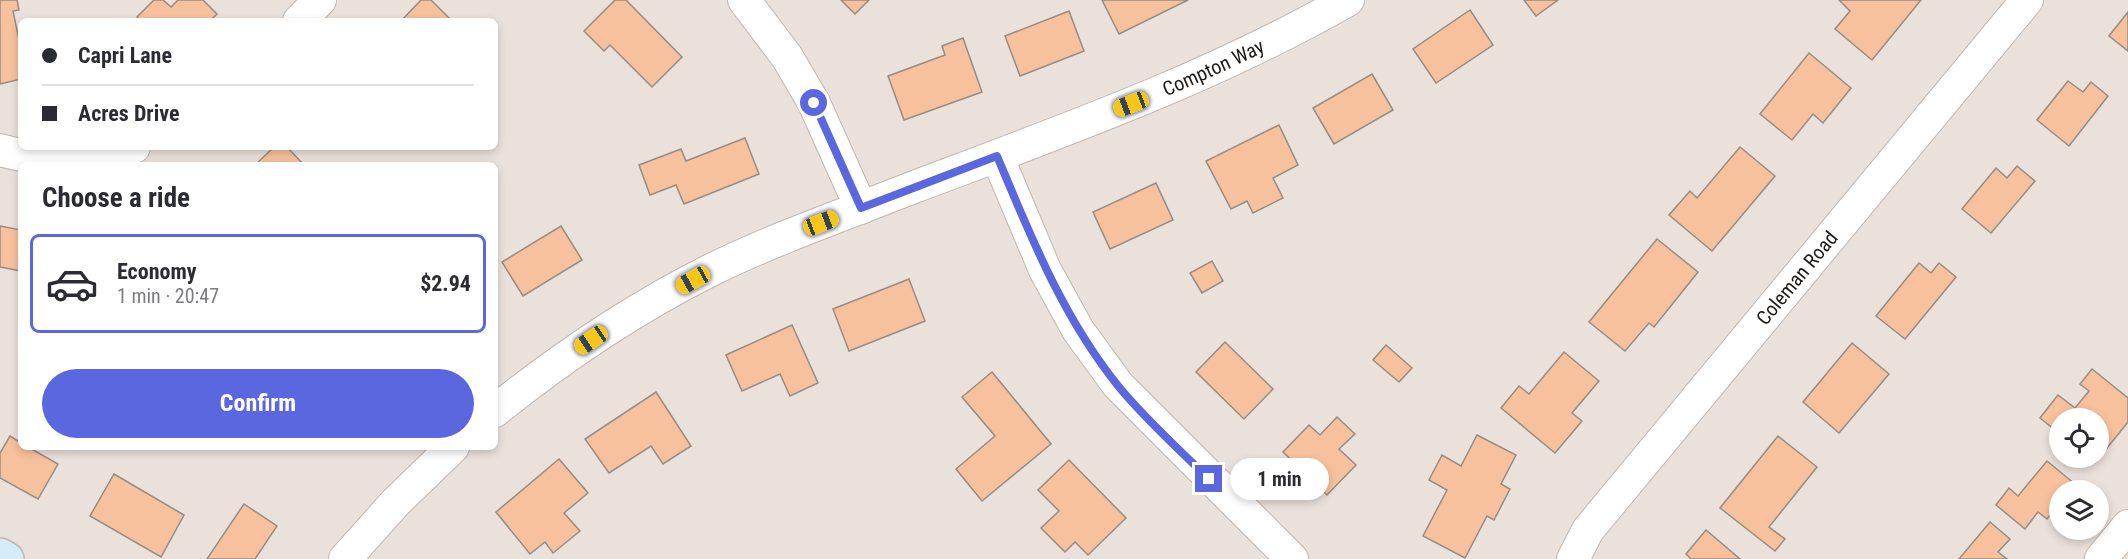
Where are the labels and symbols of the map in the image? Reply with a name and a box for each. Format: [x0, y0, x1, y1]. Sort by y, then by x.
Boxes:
street label: Compton Way [1159, 34, 1268, 101]
route start [800, 89, 827, 116]
car [1111, 89, 1151, 119]
car [801, 208, 841, 238]
street label: Coleman Road [1751, 226, 1843, 330]
car [673, 263, 713, 297]
car [571, 322, 611, 358]
callout: 1 min [1230, 458, 1329, 500]
route end [1195, 465, 1222, 492]

